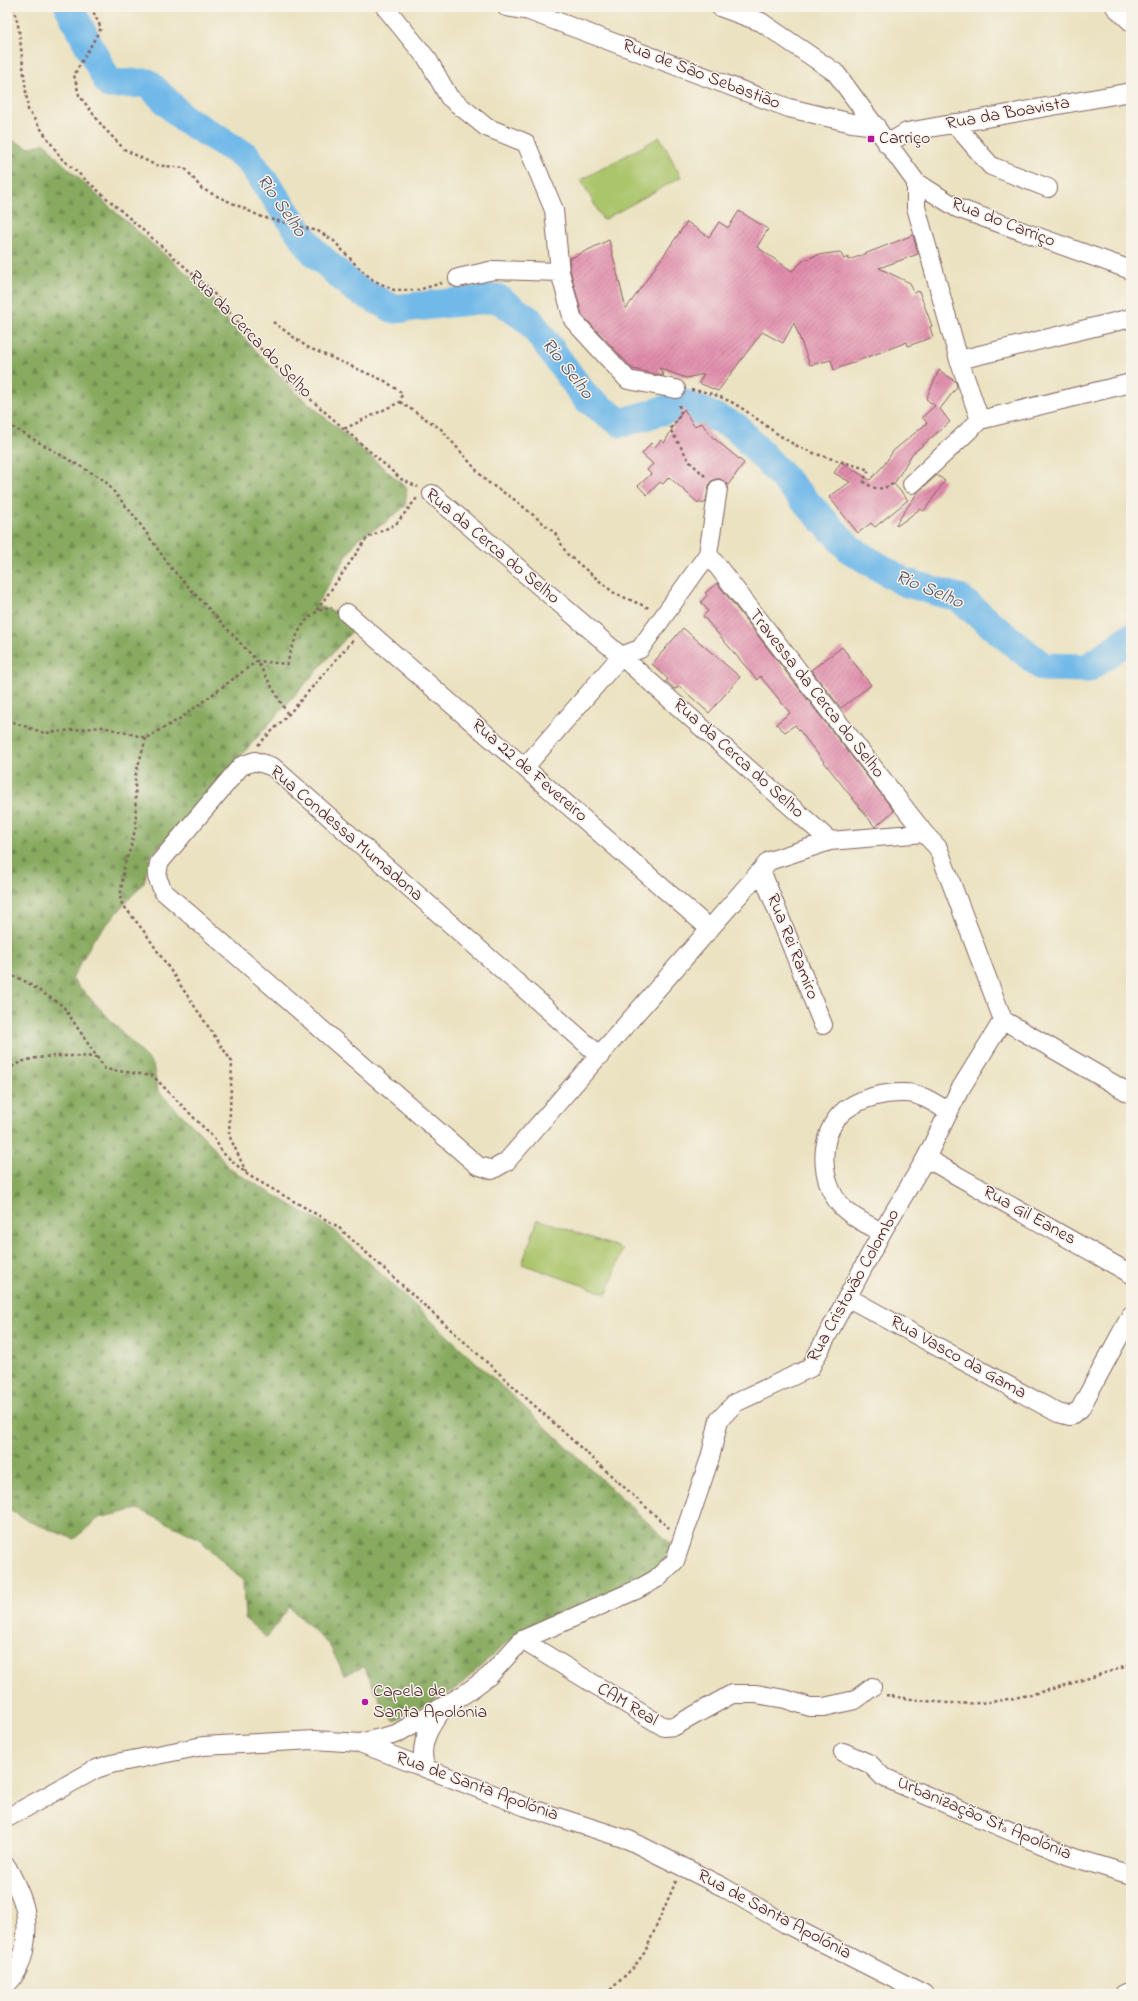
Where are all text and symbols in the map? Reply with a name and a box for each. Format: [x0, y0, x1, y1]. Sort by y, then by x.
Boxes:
street label: Rua de São Sebastião [618, 33, 784, 117]
street label: Rua da Boavista [944, 90, 1072, 138]
place label: Carriço [879, 126, 930, 152]
marker: Carriço [866, 134, 876, 144]
water label: Rio Selho [249, 169, 313, 244]
street label: Rua do Carriço [947, 191, 1059, 255]
street label: Rua da Cerca do Selho [182, 265, 318, 405]
water label: Rio Selho [534, 333, 600, 406]
street label: Rua da Cerca do Selho [419, 483, 565, 611]
water label: Rio Selho [891, 564, 968, 617]
street label: Travessa da Cerca do Selho [742, 604, 890, 784]
street label: Rua da Cerca do Selho [666, 693, 810, 825]
street label: Rua 22 de Fevereiro [465, 713, 593, 829]
street label: Rua Condessa Mumadona [263, 760, 429, 908]
street label: Rua Rei Ramiro [759, 890, 825, 1004]
street label: Rua Gil Eanes [978, 1180, 1080, 1252]
street label: Rua Cristovão Colombo [801, 1205, 907, 1367]
street label: Rua Vasco da Gama [885, 1310, 1031, 1406]
street label: CAM Real [592, 1677, 662, 1733]
place label: Capela de Santa Apolónia [373, 1679, 487, 1726]
marker: Capela de Santa Apolónia [360, 1697, 370, 1707]
street label: Rua de Santa Apolónia [392, 1745, 562, 1829]
street label: Urbanização Stª Apolónia [893, 1770, 1075, 1868]
street label: Rua de Santa Apolónia [692, 1863, 856, 1967]

